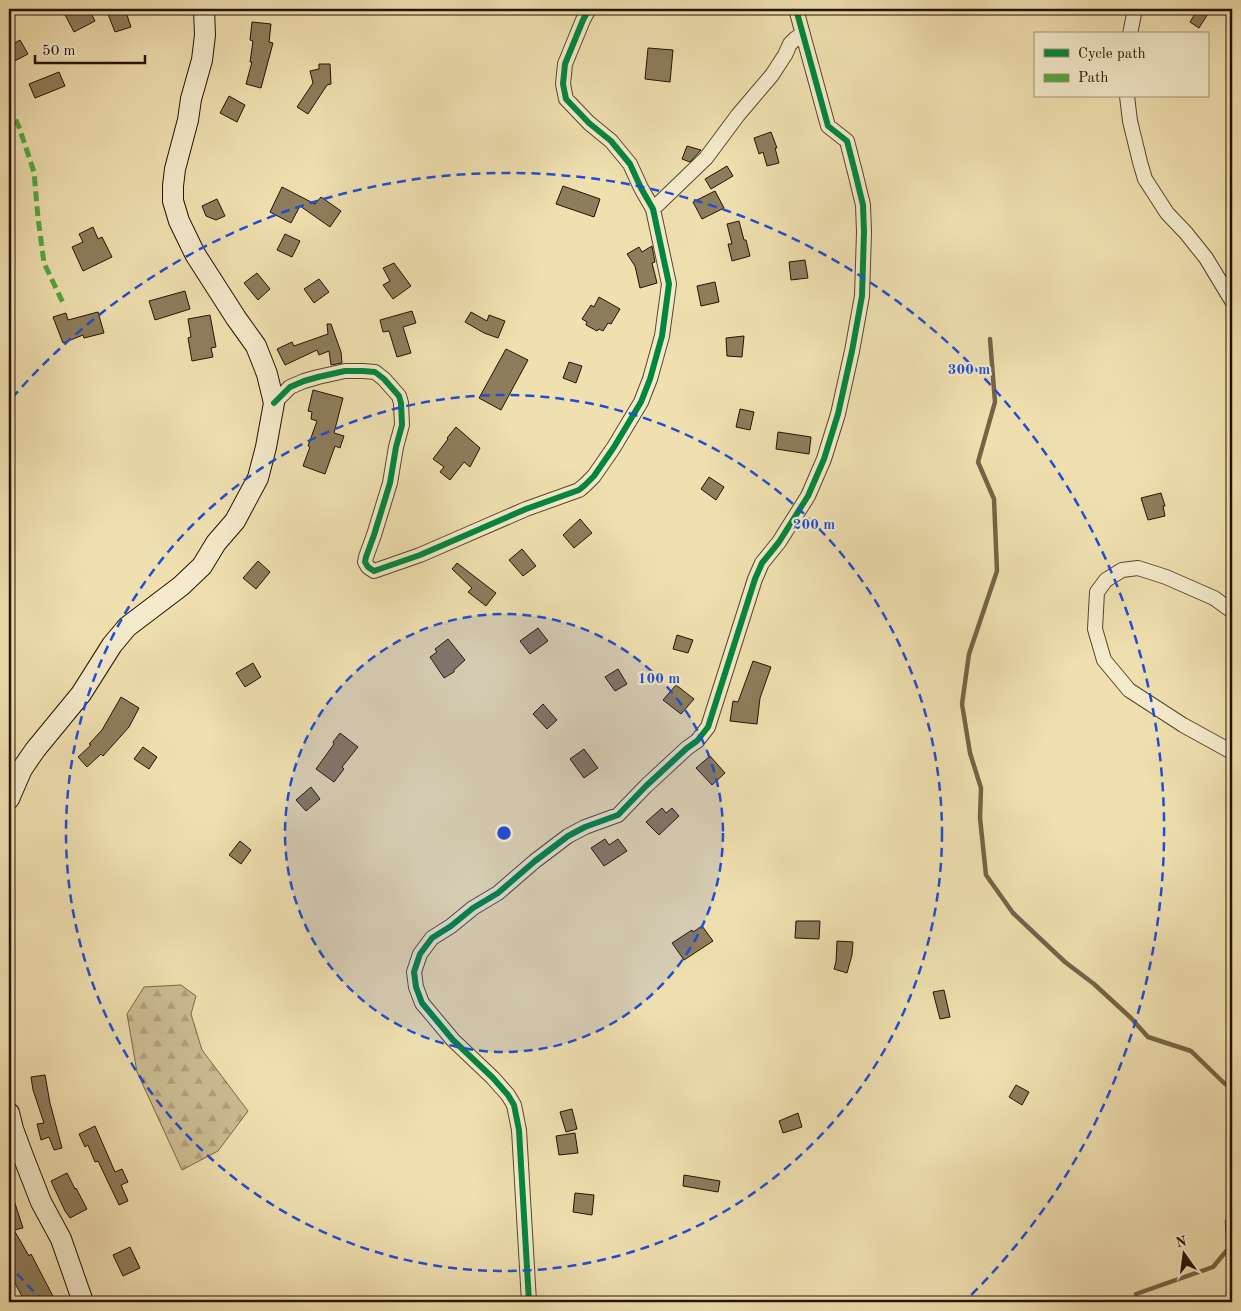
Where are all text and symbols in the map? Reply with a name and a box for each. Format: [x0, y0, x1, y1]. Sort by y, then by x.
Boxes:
scale bar [35, 32, 145, 64]
legend [1034, 32, 1208, 98]
text: 50 m [42, 44, 76, 59]
text: Cycle path [1078, 47, 1146, 62]
text: Path [1078, 71, 1108, 86]
text: 300 m [948, 363, 990, 378]
text: 200 m [793, 518, 835, 533]
text: 100 m [638, 672, 680, 687]
centre of rings [495, 824, 513, 842]
north arrow [1158, 1228, 1208, 1278]
text: N [1174, 1234, 1188, 1250]

